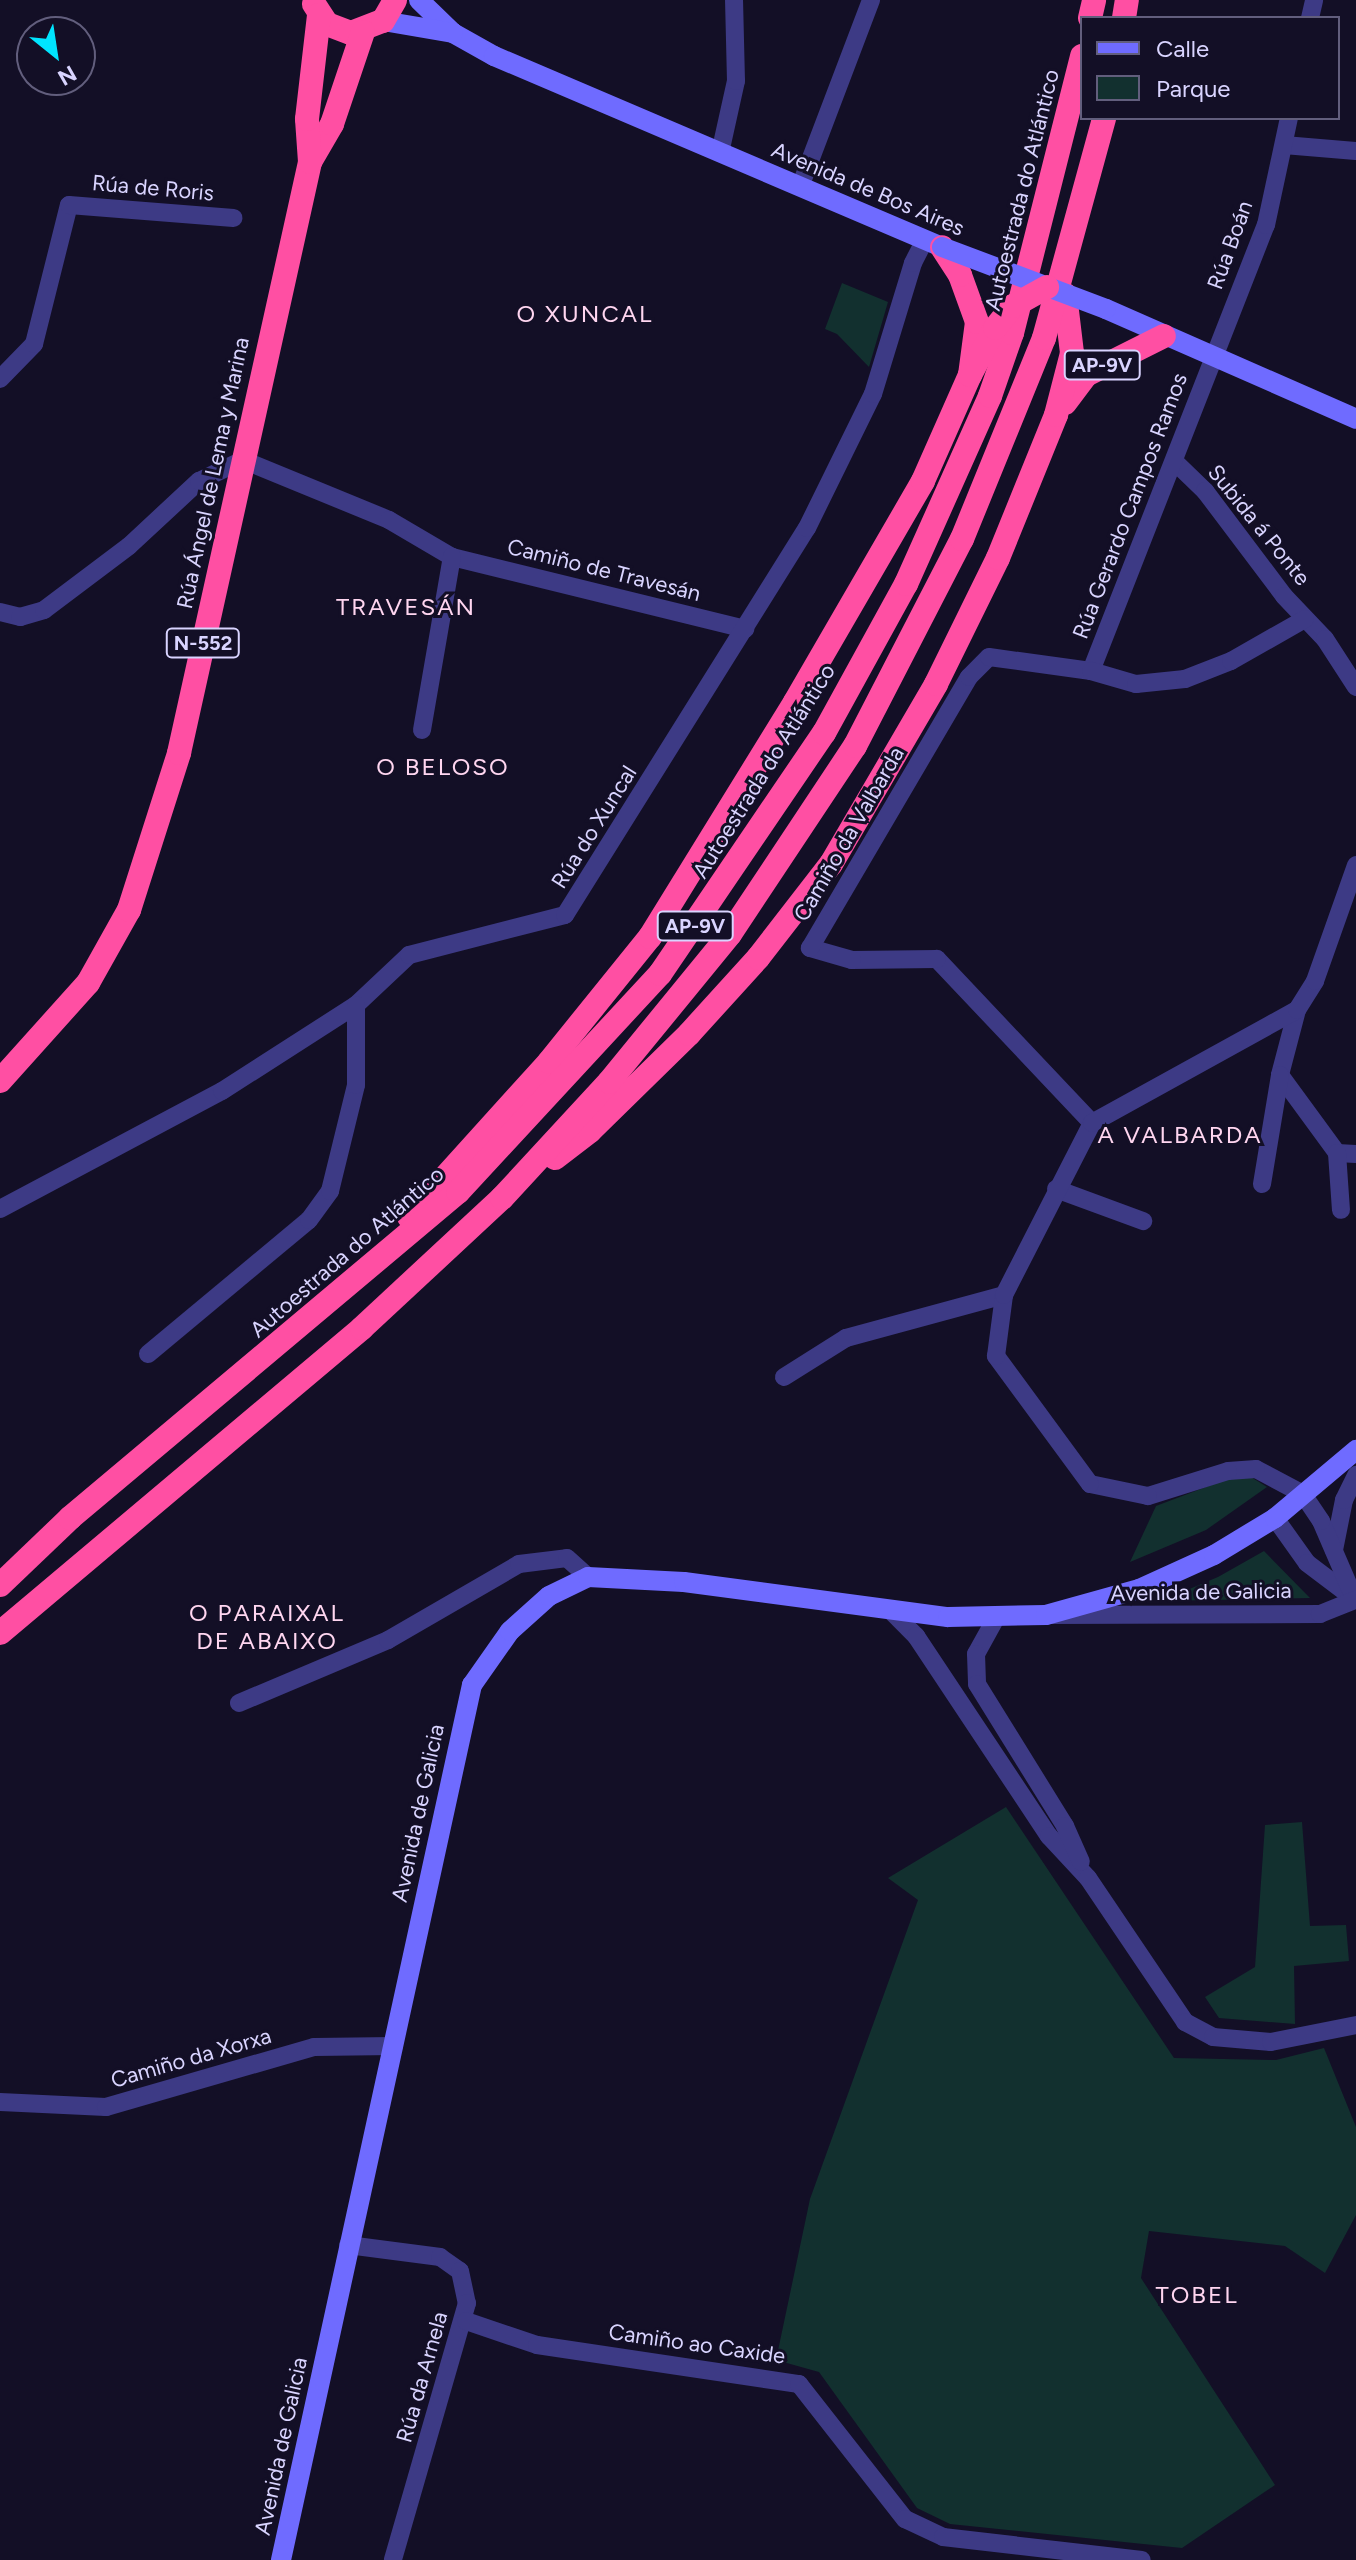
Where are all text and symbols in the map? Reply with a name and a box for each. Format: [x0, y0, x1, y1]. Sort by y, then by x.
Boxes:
north arrow [16, 16, 96, 96]
legend [1080, 16, 1340, 120]
text: Calle [1156, 34, 1209, 63]
text: N [53, 60, 81, 91]
street label: Autoestrada do Atlántico [979, 67, 1065, 313]
text: Parque [1156, 74, 1230, 103]
street label: Avenida de Bos Aires [768, 136, 968, 242]
street label: Rúa de Roris [91, 170, 215, 206]
street label: Rúa Boán [1202, 197, 1258, 293]
district label: O XUNCAL [517, 300, 653, 328]
street label: Rúa Ángel de Lema y Marina [171, 335, 255, 611]
road number: AP-9V [1062, 349, 1142, 381]
street label: Rúa Gerardo Campos Ramos [1067, 369, 1193, 643]
street label: Subida á Ponte [1202, 459, 1316, 591]
street label: Camiño de Travesán [505, 533, 703, 607]
district label: TRAVESÁN [336, 593, 476, 621]
road number: N-552 [165, 627, 241, 659]
street label: Autoestrada do Atlántico [687, 659, 841, 883]
street label: Camiño da Valbarda [788, 742, 910, 926]
district label: O BELOSO [376, 753, 510, 781]
street label: Rúa do Xuncal [546, 761, 642, 893]
road number: AP-9V [655, 910, 735, 942]
district label: A VALBARDA [1097, 1121, 1263, 1149]
street label: Autoestrada do Atlántico [245, 1161, 449, 1343]
street label: Avenida de Galicia [1110, 1577, 1292, 1607]
district label: O PARAIXAL DE ABAIXO [189, 1599, 345, 1655]
street label: Avenida de Galicia [386, 1722, 450, 1904]
street label: Camiño da Xorxa [108, 2022, 274, 2094]
district label: TOBEL [1155, 2281, 1239, 2309]
street label: Rúa da Arnela [391, 2309, 453, 2445]
street label: Camiño ao Caxide [607, 2319, 787, 2369]
street label: Avenida de Galicia [249, 2355, 313, 2537]

